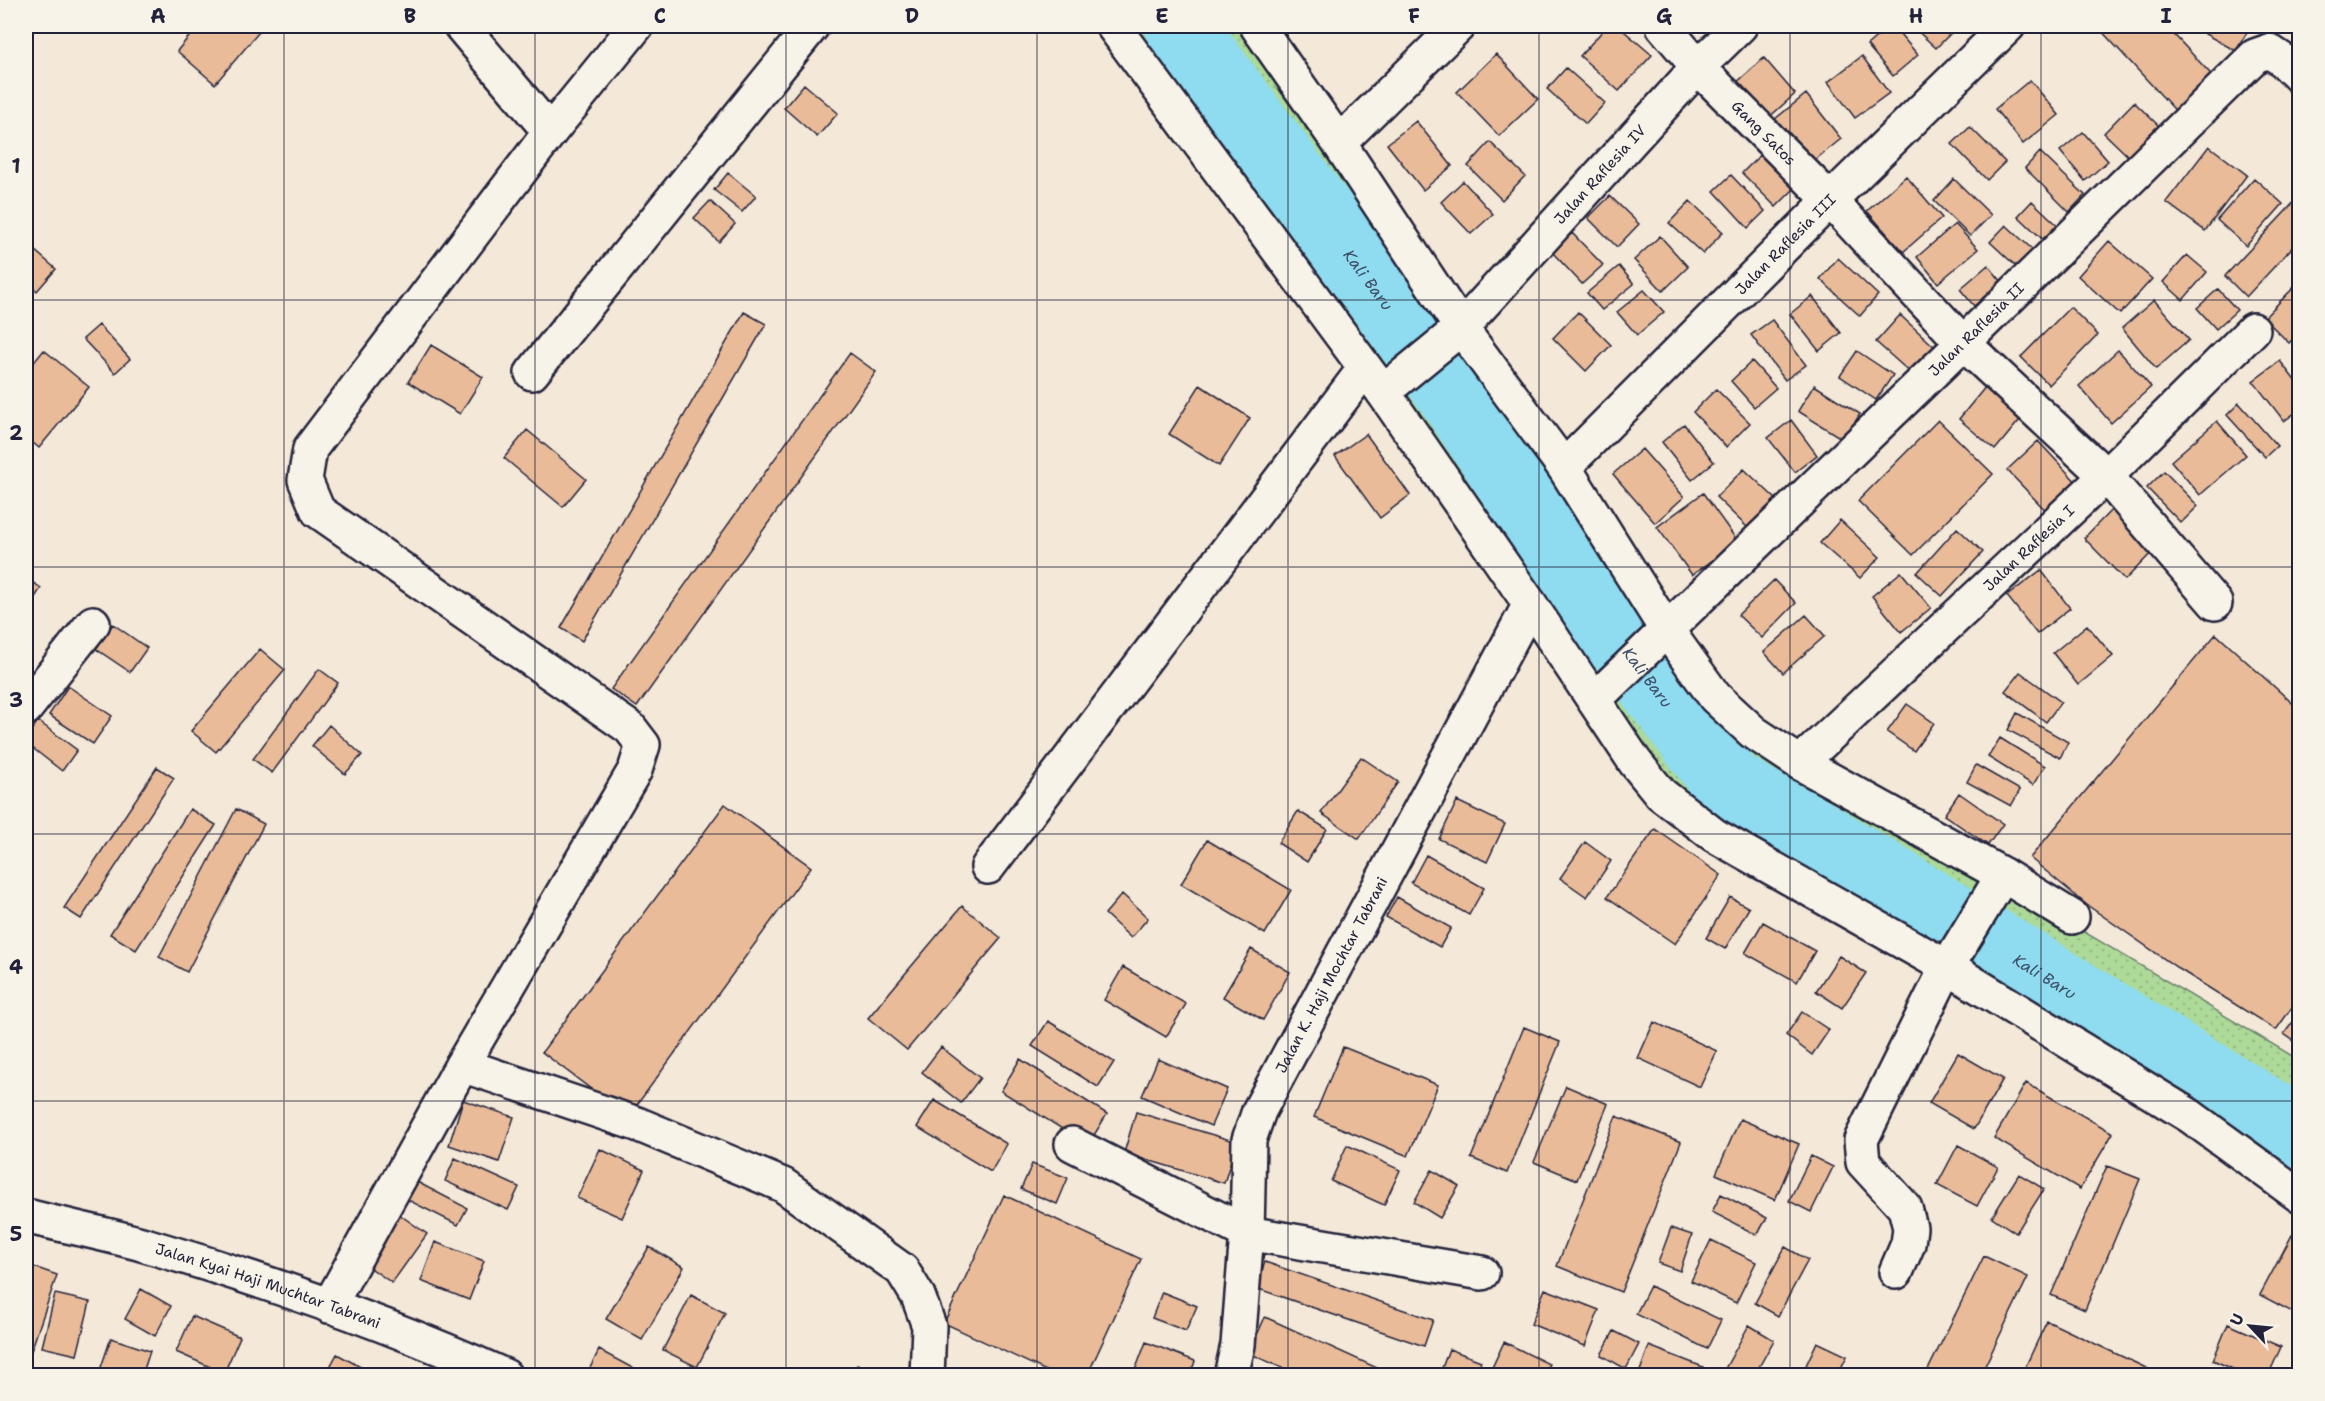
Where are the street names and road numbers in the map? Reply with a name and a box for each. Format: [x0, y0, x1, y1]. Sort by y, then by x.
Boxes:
street label: Gang Satos [1727, 96, 1800, 170]
street label: Jalan Raflesia IV [1550, 121, 1651, 229]
street label: Jalan Raflesia III [1731, 190, 1840, 299]
street label: Jalan Raflesia II [1924, 278, 2029, 381]
street label: Jalan Raflesia I [1979, 501, 2079, 596]
street label: Jalan K. Haji Mochtar Tabrani [1271, 873, 1392, 1077]
street label: Jalan Kyai Haji Muchtar Tabrani [153, 1239, 383, 1333]

